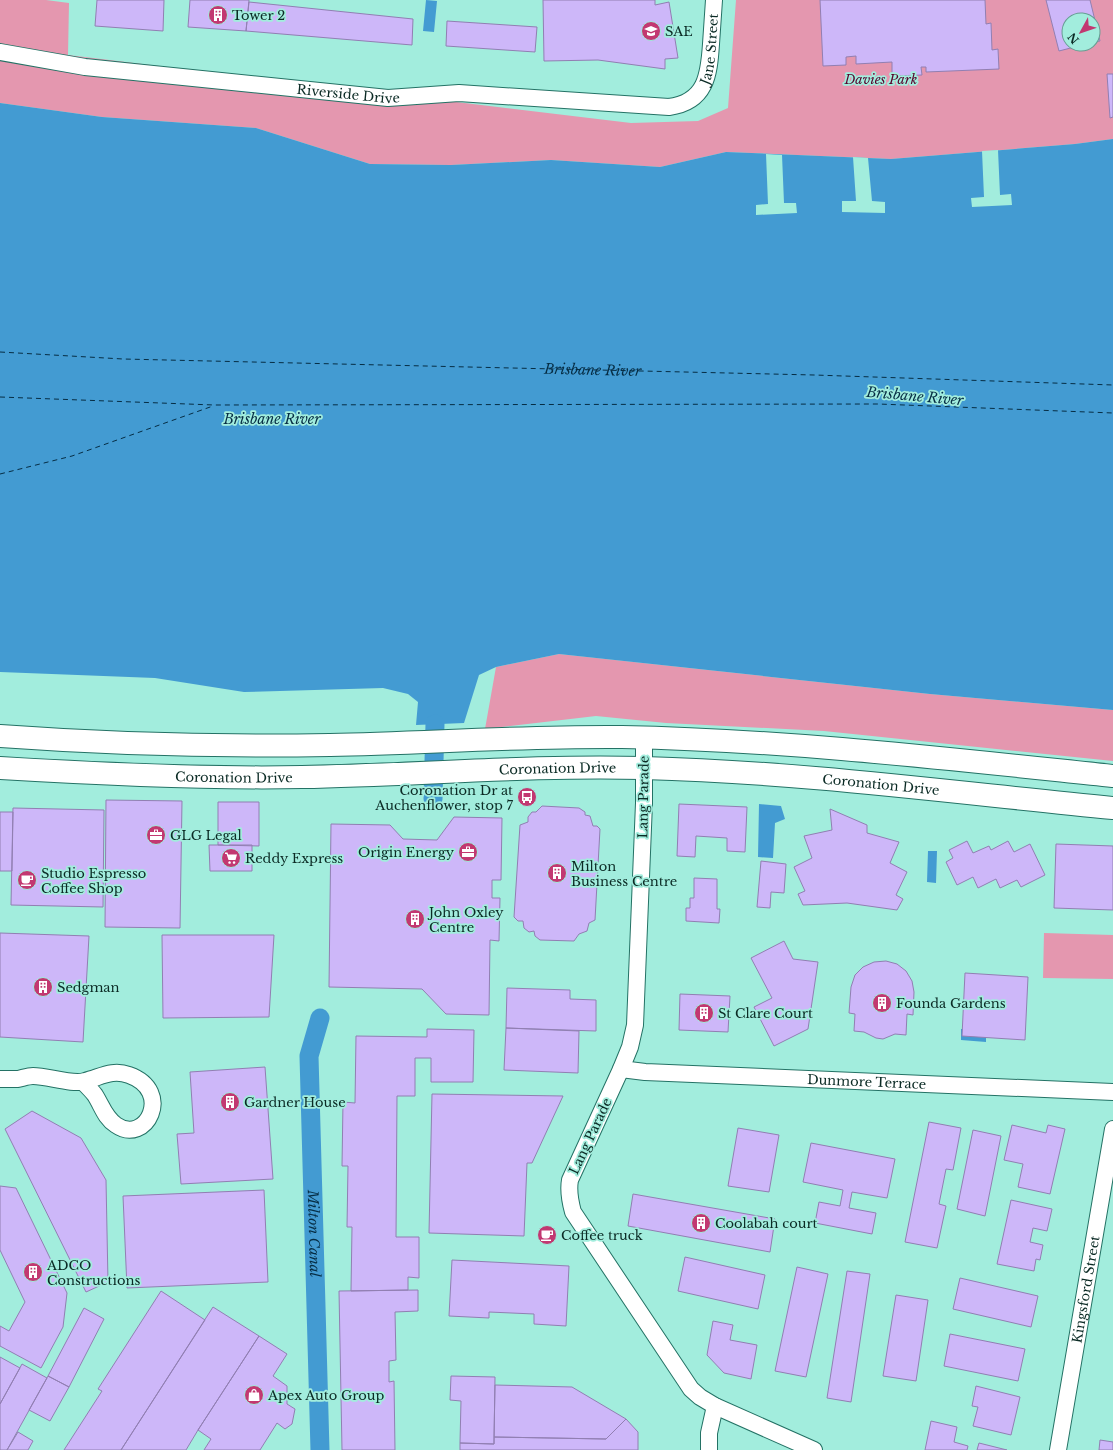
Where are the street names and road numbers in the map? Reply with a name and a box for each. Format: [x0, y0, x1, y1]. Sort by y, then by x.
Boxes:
street label: Jane Street [696, 13, 722, 89]
street label: Riverside Drive [296, 81, 400, 107]
street label: Lang Parade [634, 756, 653, 838]
street label: Coronation Drive [499, 759, 616, 779]
street label: Coronation Drive [175, 768, 293, 786]
street label: Coronation Drive [822, 771, 940, 799]
street label: Dunmore Terrace [807, 1071, 926, 1093]
street label: Lang Parade [565, 1095, 616, 1177]
street label: Kingsford Street [1068, 1234, 1104, 1344]

